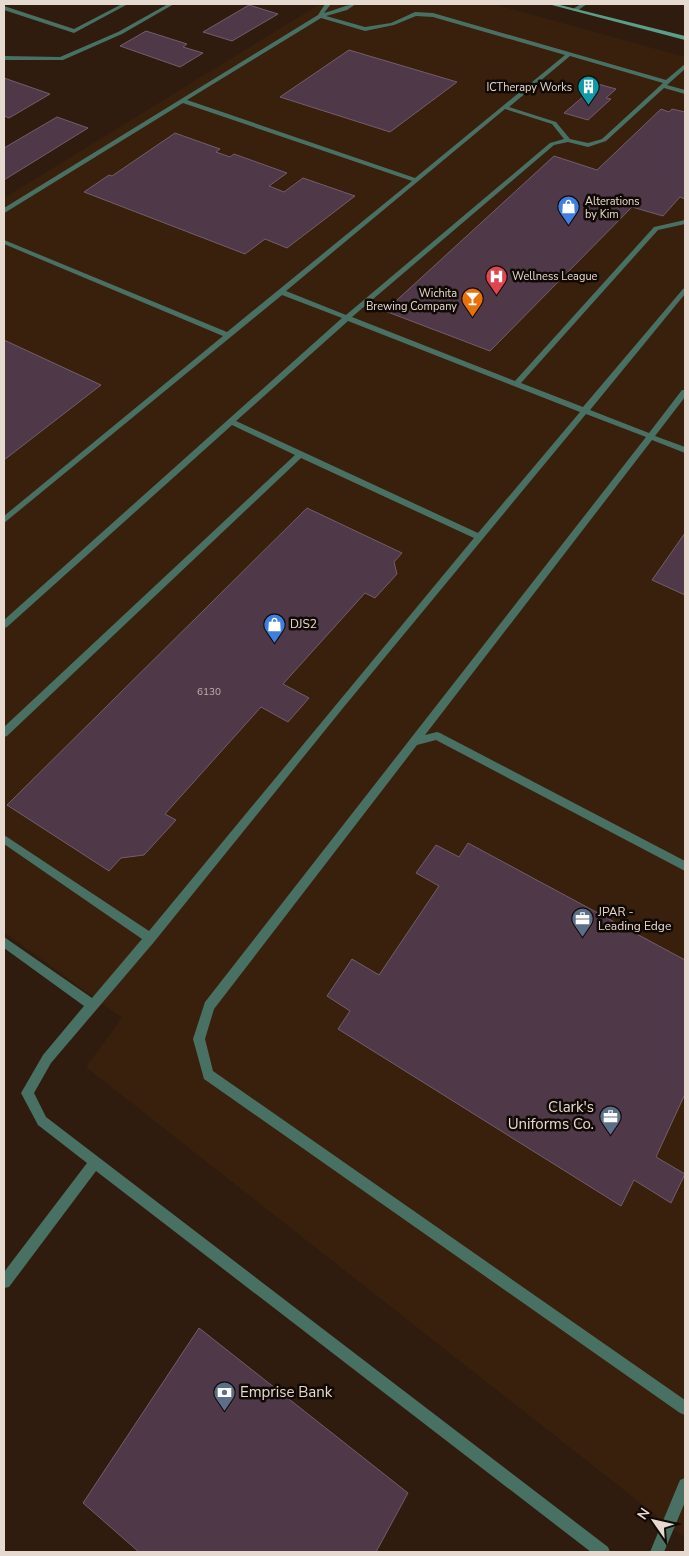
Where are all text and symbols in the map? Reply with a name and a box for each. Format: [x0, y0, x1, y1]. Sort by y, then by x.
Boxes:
building icon: ICTherapy Works [576, 75, 600, 106]
place label: ICTherapy Works [486, 80, 572, 95]
place label: Alterations by Kim [585, 194, 640, 222]
shop icon: Alterations by Kim [557, 195, 581, 226]
hospital icon: Wellness League [484, 264, 508, 295]
place label: Wellness League [512, 269, 598, 284]
place label: Wichita Brewing Company [366, 286, 457, 314]
bar icon: Wichita Brewing Company [461, 287, 485, 318]
shop icon: DJS2 [262, 612, 286, 643]
place label: DJS2 [290, 616, 317, 632]
house number: 6130 [197, 685, 221, 699]
place label: JPAR - Leading Edge [597, 904, 671, 934]
office icon: JPAR - Leading Edge [570, 907, 594, 938]
place label: Clark's Uniforms Co. [508, 1097, 594, 1134]
office icon: Clark's Uniforms Co. [598, 1104, 622, 1135]
bank icon: Emprise Bank [212, 1380, 236, 1411]
place label: Emprise Bank [240, 1382, 333, 1402]
north arrow [629, 1496, 679, 1546]
text: N [633, 1504, 654, 1524]

